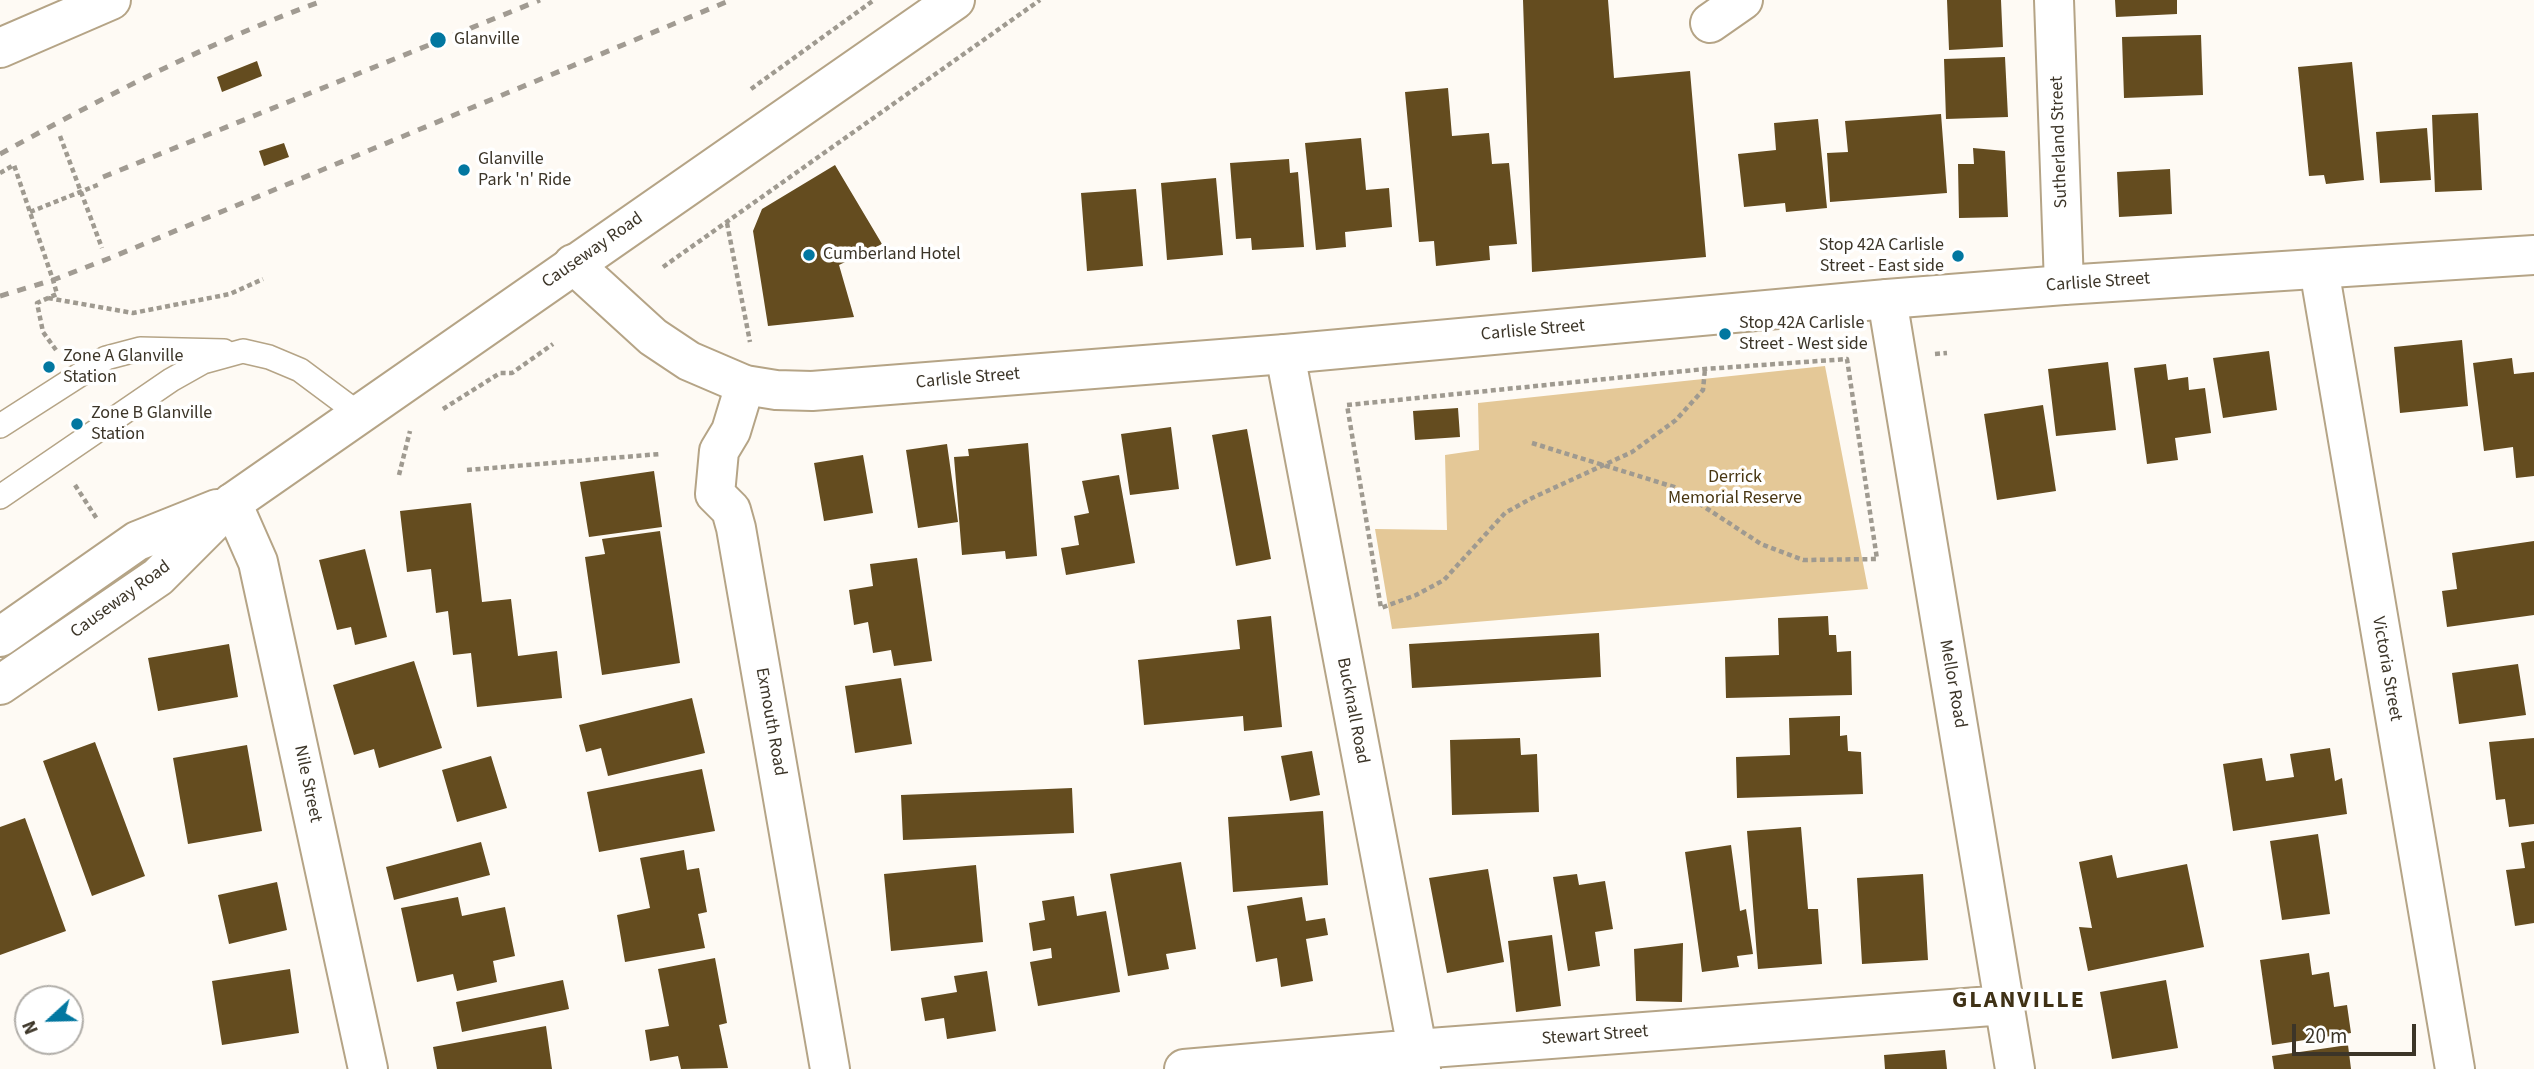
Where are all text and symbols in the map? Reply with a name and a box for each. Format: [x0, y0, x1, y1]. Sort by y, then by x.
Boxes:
place label: Glanville [454, 29, 520, 51]
marker: Glanville [428, 30, 448, 50]
street label: Sutherland Street [2047, 75, 2073, 209]
place label: Glanville Park 'n' Ride [478, 149, 571, 192]
marker: Glanville Park 'n' Ride [456, 162, 472, 178]
street label: Causeway Road [538, 208, 648, 294]
place label: Stop 42A Carlisle Street - East side [1819, 235, 1944, 278]
place label: Cumberland Hotel [823, 244, 961, 266]
marker: Cumberland Hotel [801, 247, 817, 263]
marker: Stop 42A Carlisle Street - East side [1950, 248, 1966, 264]
street label: Carlisle Street [2045, 269, 2151, 297]
place label: Stop 42A Carlisle Street - West side [1739, 313, 1868, 356]
street label: Carlisle Street [1480, 316, 1586, 346]
marker: Stop 42A Carlisle Street - West side [1717, 326, 1733, 342]
place label: Zone A Glanville Station [63, 346, 183, 388]
marker: Zone A Glanville Station [41, 359, 57, 375]
street label: Carlisle Street [915, 364, 1021, 394]
place label: Zone B Glanville Station [91, 403, 212, 446]
marker: Zone B Glanville Station [69, 416, 85, 432]
park label: Derrick Memorial Reserve [1668, 467, 1802, 510]
street label: Causeway Road [67, 557, 175, 643]
street label: Victoria Street [2366, 615, 2406, 723]
street label: Mellor Road [1934, 638, 1970, 730]
street label: Bucknall Road [1331, 656, 1373, 766]
street label: Exmouth Road [750, 666, 790, 778]
street label: Nile Street [288, 743, 326, 825]
north arrow [14, 985, 84, 1055]
district label: GLANVILLE [1953, 988, 2085, 1016]
scale bar [2296, 1010, 2420, 1054]
text: N [16, 1016, 46, 1038]
street label: Stewart Street [1541, 1021, 1649, 1051]
text: 20 m [2305, 1021, 2347, 1051]

